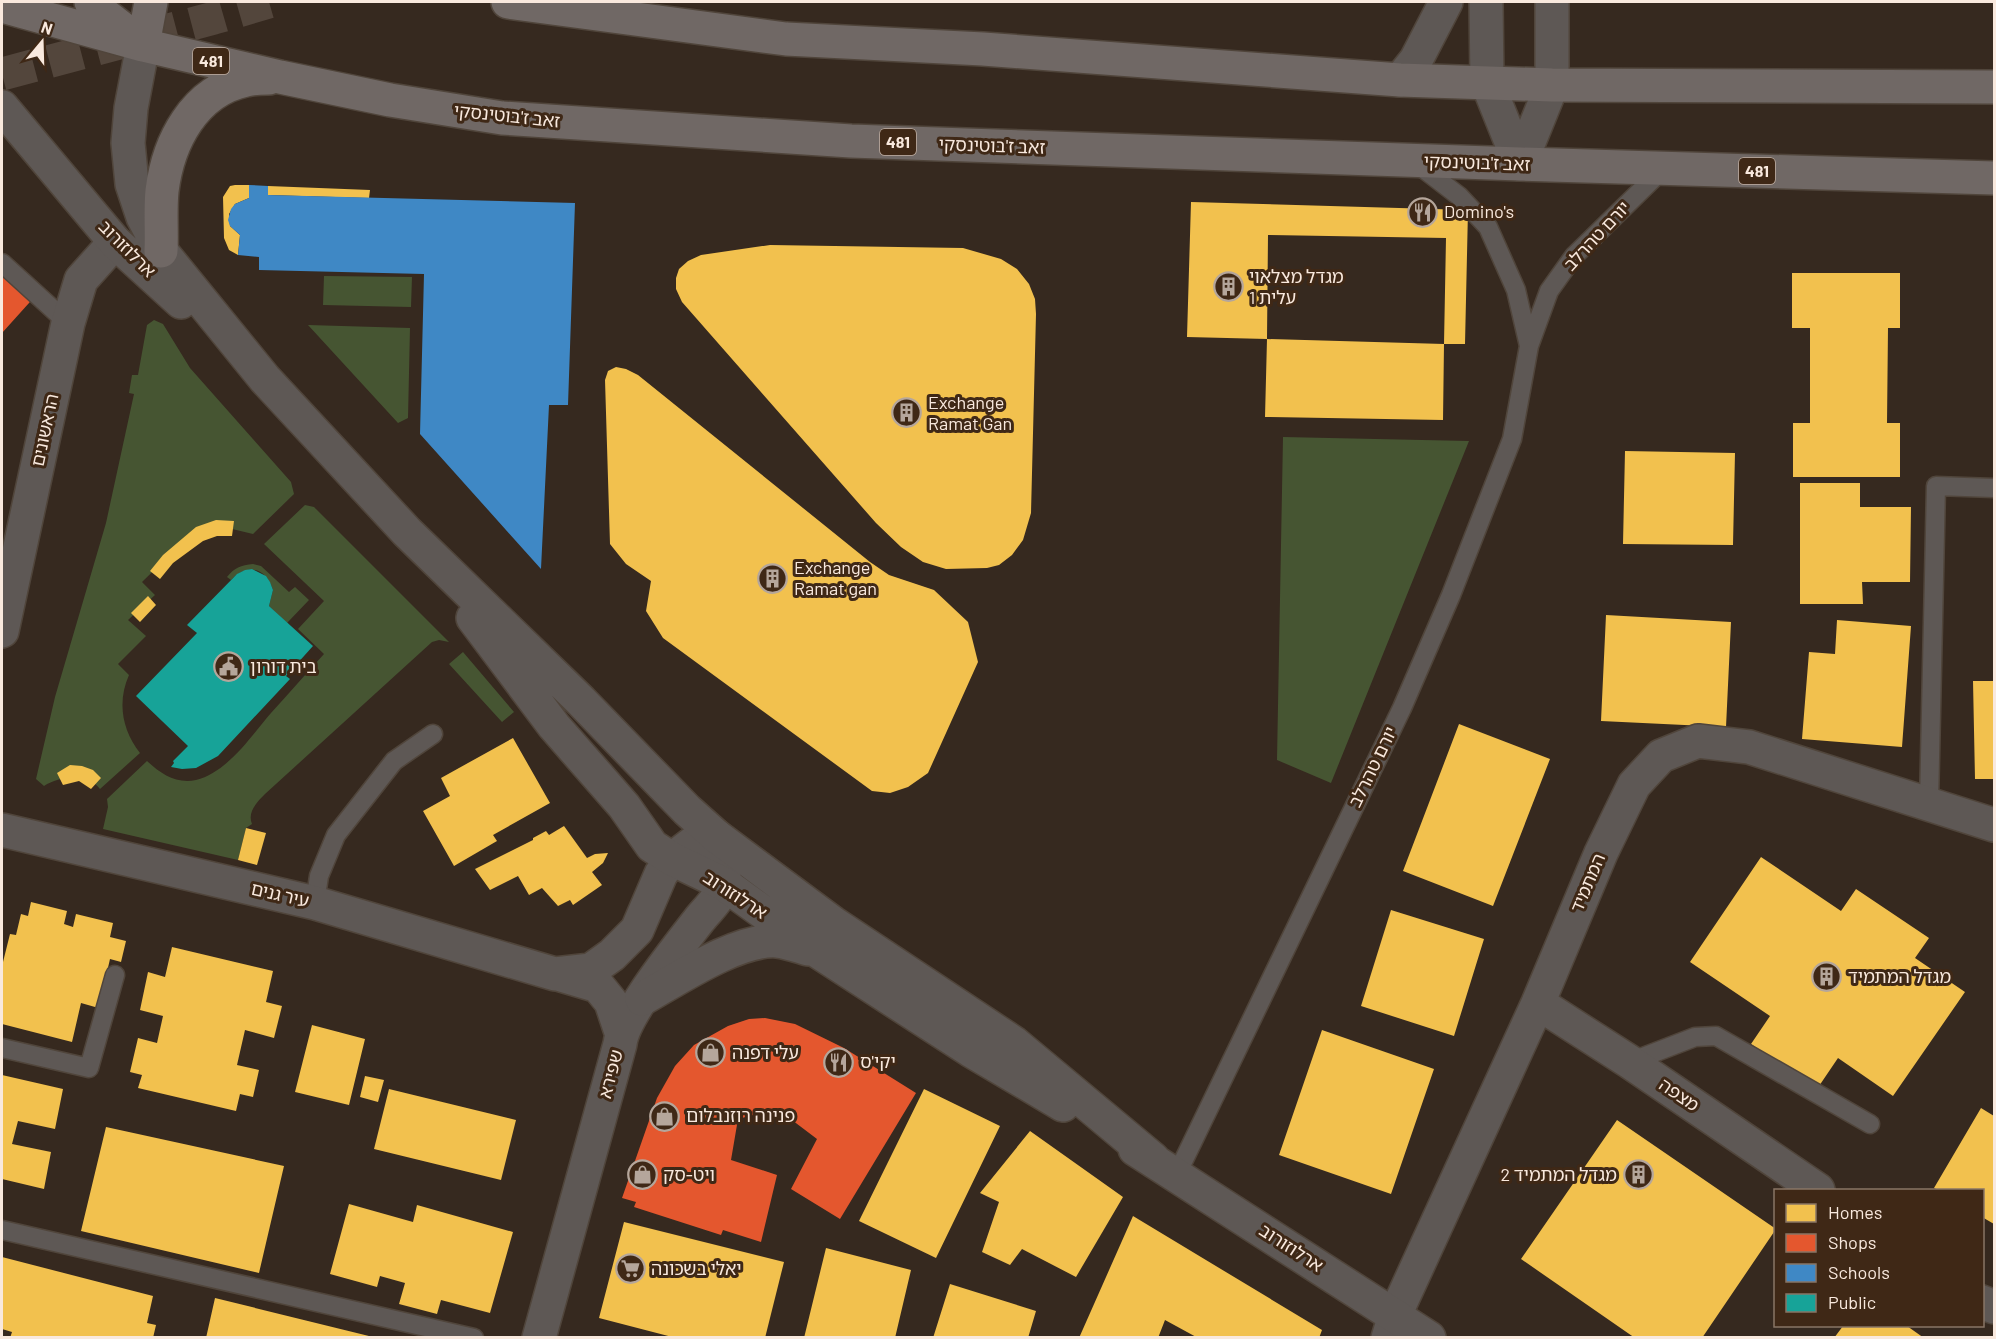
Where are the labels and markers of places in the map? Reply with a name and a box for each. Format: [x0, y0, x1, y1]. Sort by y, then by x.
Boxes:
restaurant icon: Domino's [1407, 196, 1439, 228]
place label: Domino's [1444, 200, 1514, 222]
place label: מגדל מצלאוי עלית 1 [1249, 265, 1344, 308]
building icon: מגדל מצלאוי עלית 1 [1212, 271, 1244, 303]
place label: Exchange Ramat Gan [928, 391, 1012, 434]
building icon: Exchange Ramat Gan [891, 397, 923, 429]
place label: Exchange Ramat gan [794, 556, 877, 599]
building icon: Exchange Ramat gan [757, 562, 789, 594]
public building icon: בית דורון [213, 651, 245, 683]
place label: בית דורון [250, 655, 317, 677]
building icon: מגדל המתמיד [1811, 961, 1843, 993]
place label: מגדל המתמיד [1848, 965, 1951, 987]
shop icon: עלי דפנה [695, 1037, 727, 1069]
place label: עלי דפנה [732, 1041, 799, 1063]
restaurant icon: יקי'ס [823, 1046, 855, 1078]
place label: יקי'ס [860, 1050, 896, 1072]
shop icon: פנינה רוזנבלום [649, 1100, 681, 1132]
place label: פנינה רוזנבלום [686, 1104, 795, 1126]
shop icon: ויט-סק [626, 1159, 658, 1191]
building icon: מגדל המתמיד 2 [1622, 1159, 1654, 1191]
place label: ויט-סק [663, 1163, 715, 1185]
place label: מגדל המתמיד 2 [1501, 1163, 1617, 1185]
supermarket icon: יאלי בשכונה [614, 1253, 646, 1285]
place label: יאלי בשכונה [651, 1257, 742, 1279]

